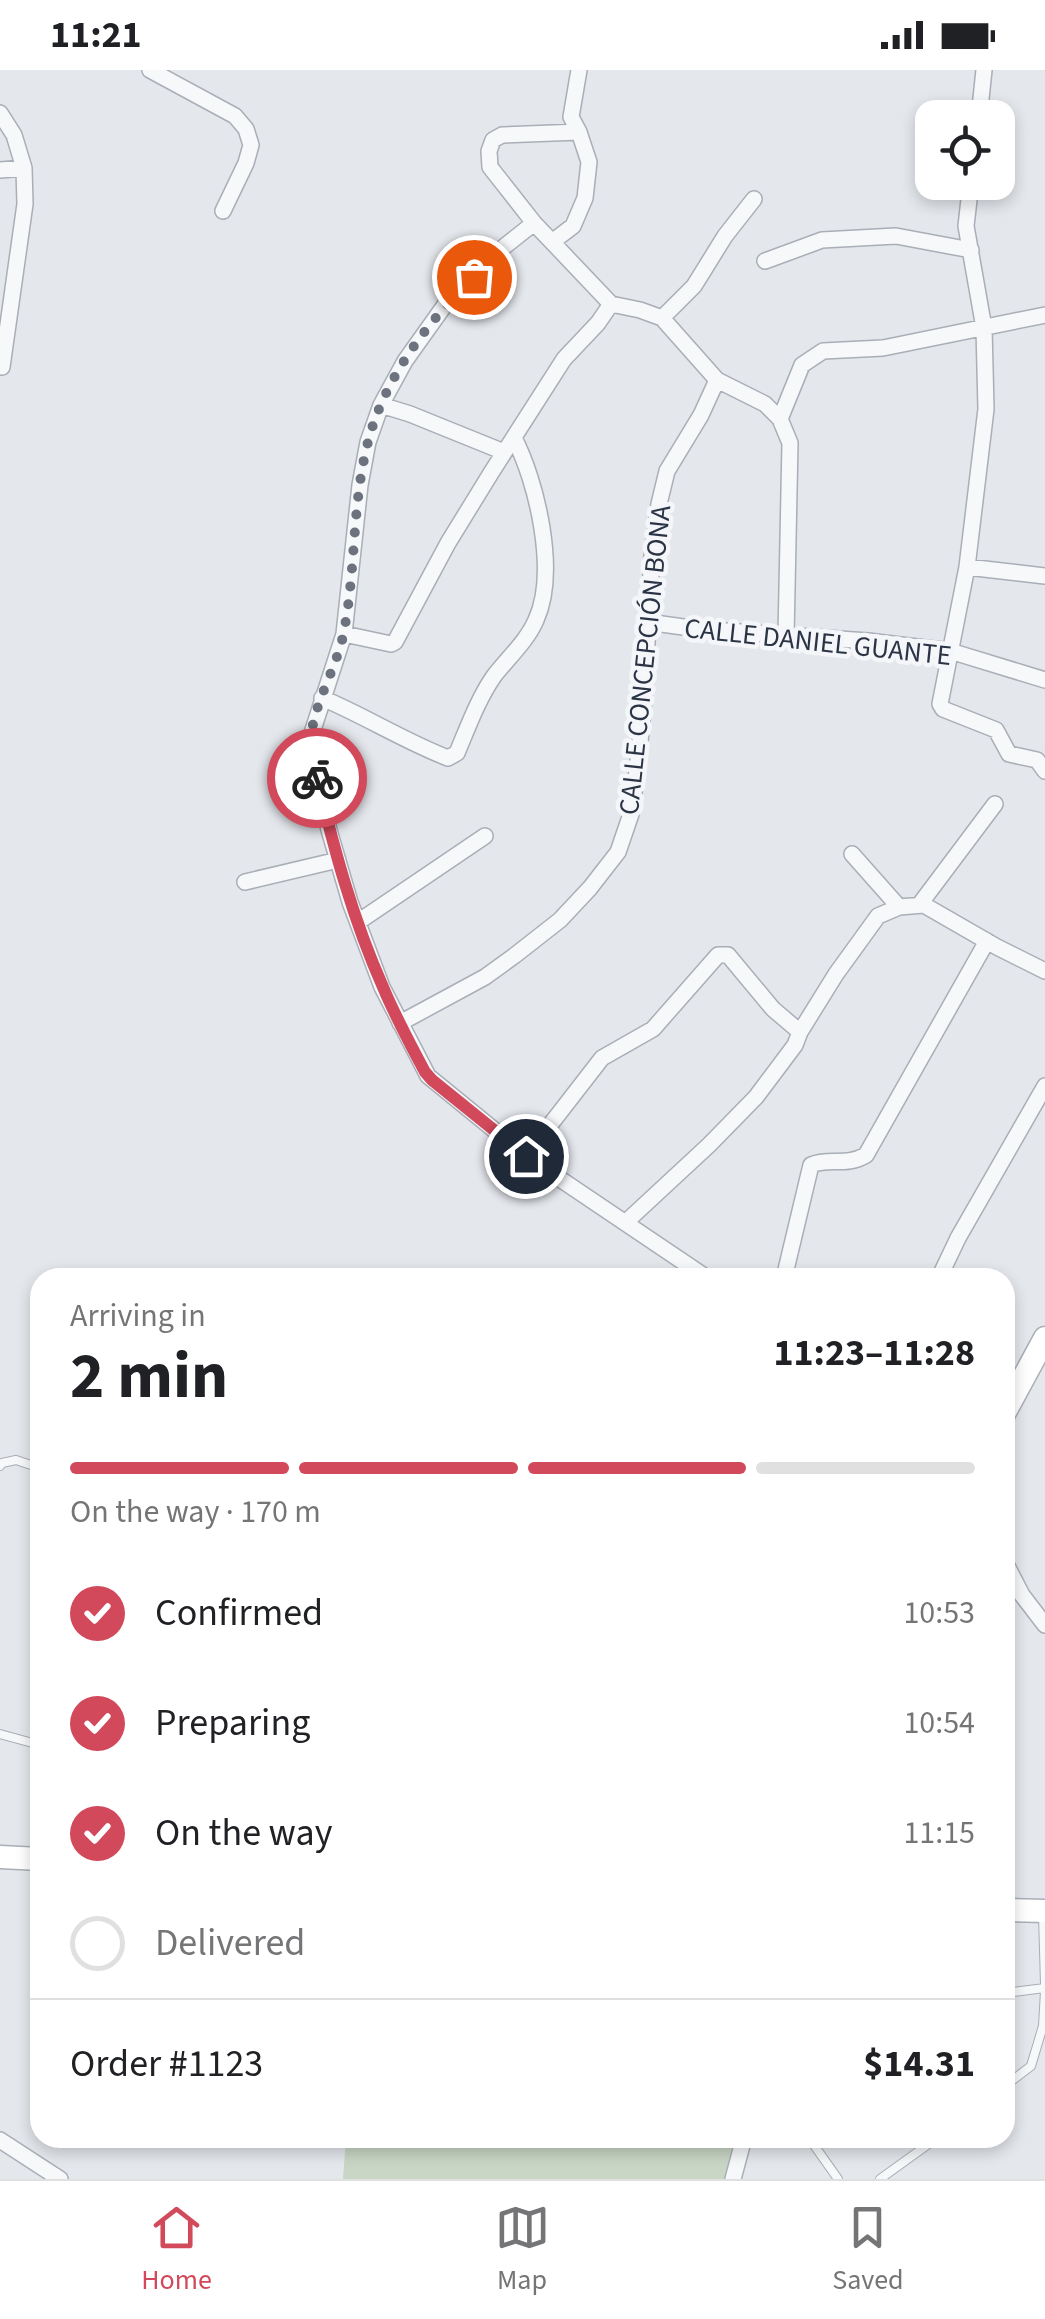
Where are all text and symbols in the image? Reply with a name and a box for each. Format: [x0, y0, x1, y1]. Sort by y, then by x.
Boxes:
text: 11:21 [50, 8, 142, 62]
map controls [915, 100, 1015, 200]
button: locate [915, 100, 1015, 200]
pin [432, 235, 517, 320]
icon: bag [447, 250, 502, 305]
street label: CALLE CONCEPCIÓN BONA [609, 502, 681, 817]
street label: CALLE DANIEL GUANTE [682, 608, 953, 676]
courier [267, 728, 367, 828]
icon: bike [290, 751, 345, 806]
pin [484, 1114, 569, 1199]
icon: home [499, 1129, 554, 1184]
text: Arriving in [70, 1293, 206, 1339]
text: 11:23–11:28 [773, 1326, 975, 1380]
text: 2 min [70, 1330, 228, 1423]
text: On the way · 170 m [70, 1489, 321, 1535]
icon: check [70, 1586, 125, 1641]
text: Confirmed [155, 1586, 323, 1640]
text: 10:53 [903, 1590, 975, 1636]
icon: check [70, 1696, 125, 1751]
text: Preparing [155, 1696, 310, 1750]
text: 10:54 [903, 1700, 975, 1746]
icon: check [70, 1806, 125, 1861]
text: On the way [155, 1806, 332, 1860]
text: 11:15 [903, 1810, 975, 1856]
text: Delivered [155, 1916, 305, 1970]
text: Order #1123 [70, 2037, 263, 2091]
text: $14.31 [863, 2037, 975, 2091]
tab: Home [141, 2200, 212, 2300]
tab: Map [495, 2200, 550, 2300]
tab: Saved [832, 2200, 904, 2300]

